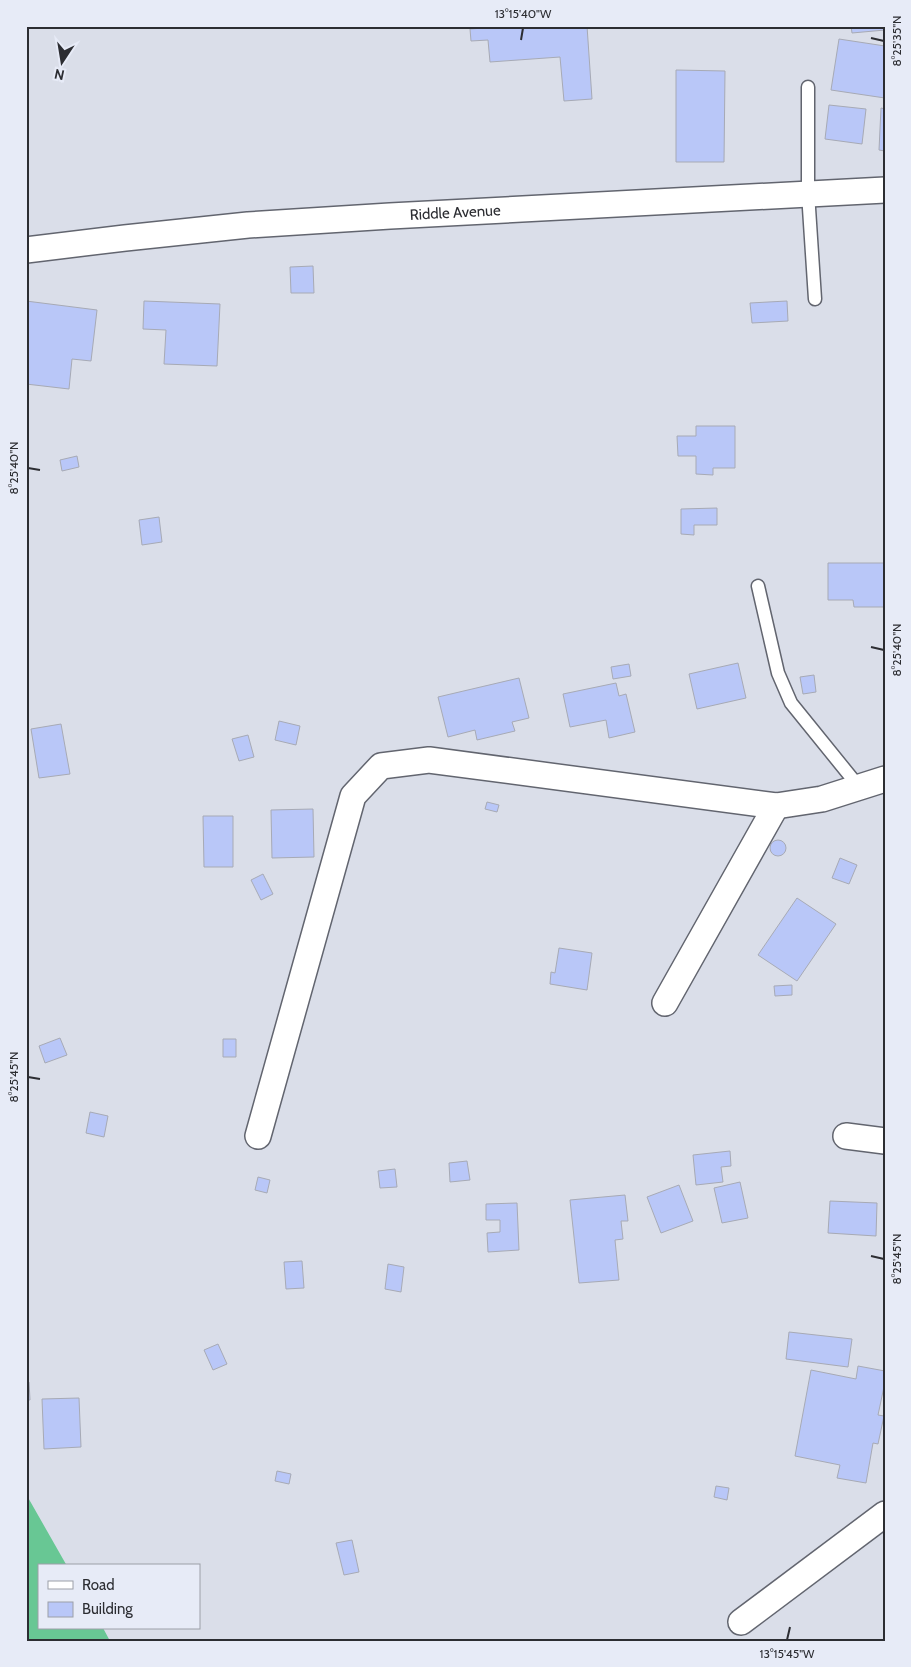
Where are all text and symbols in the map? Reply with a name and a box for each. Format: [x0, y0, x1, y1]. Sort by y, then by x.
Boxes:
text: 13°15'40"W [495, 6, 552, 21]
text: 8°25'35"N [889, 16, 904, 66]
north arrow [38, 38, 88, 88]
text: N [53, 65, 66, 85]
street label: Riddle Avenue [409, 201, 501, 224]
text: 8°25'40"N [6, 441, 21, 495]
text: 8°25'40"N [889, 623, 904, 677]
text: 8°25'45"N [6, 1051, 21, 1103]
text: 8°25'45"N [889, 1233, 904, 1285]
legend [38, 1564, 200, 1630]
text: Road [82, 1576, 115, 1594]
text: Building [82, 1600, 133, 1618]
text: 13°15'45"W [760, 1646, 815, 1661]

